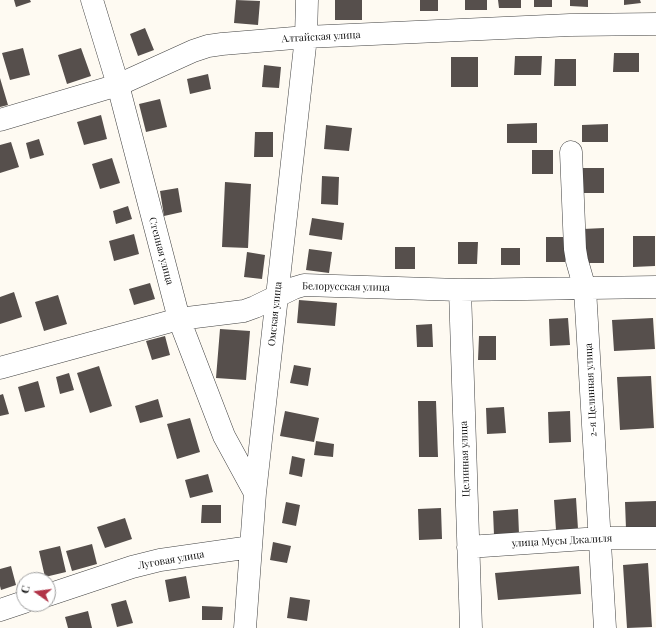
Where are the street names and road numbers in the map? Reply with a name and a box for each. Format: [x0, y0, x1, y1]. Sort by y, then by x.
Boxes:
street label: Алтайская улица [281, 29, 361, 45]
street label: Степная улица [146, 216, 176, 286]
street label: Белорусская улица [302, 280, 390, 294]
street label: Омская улица [266, 281, 284, 347]
street label: 2-я Целинная улица [583, 343, 599, 437]
street label: Целинная улица [458, 421, 472, 497]
street label: улица Мусы Джалиля [512, 532, 612, 550]
street label: Луговая улица [137, 548, 205, 572]

